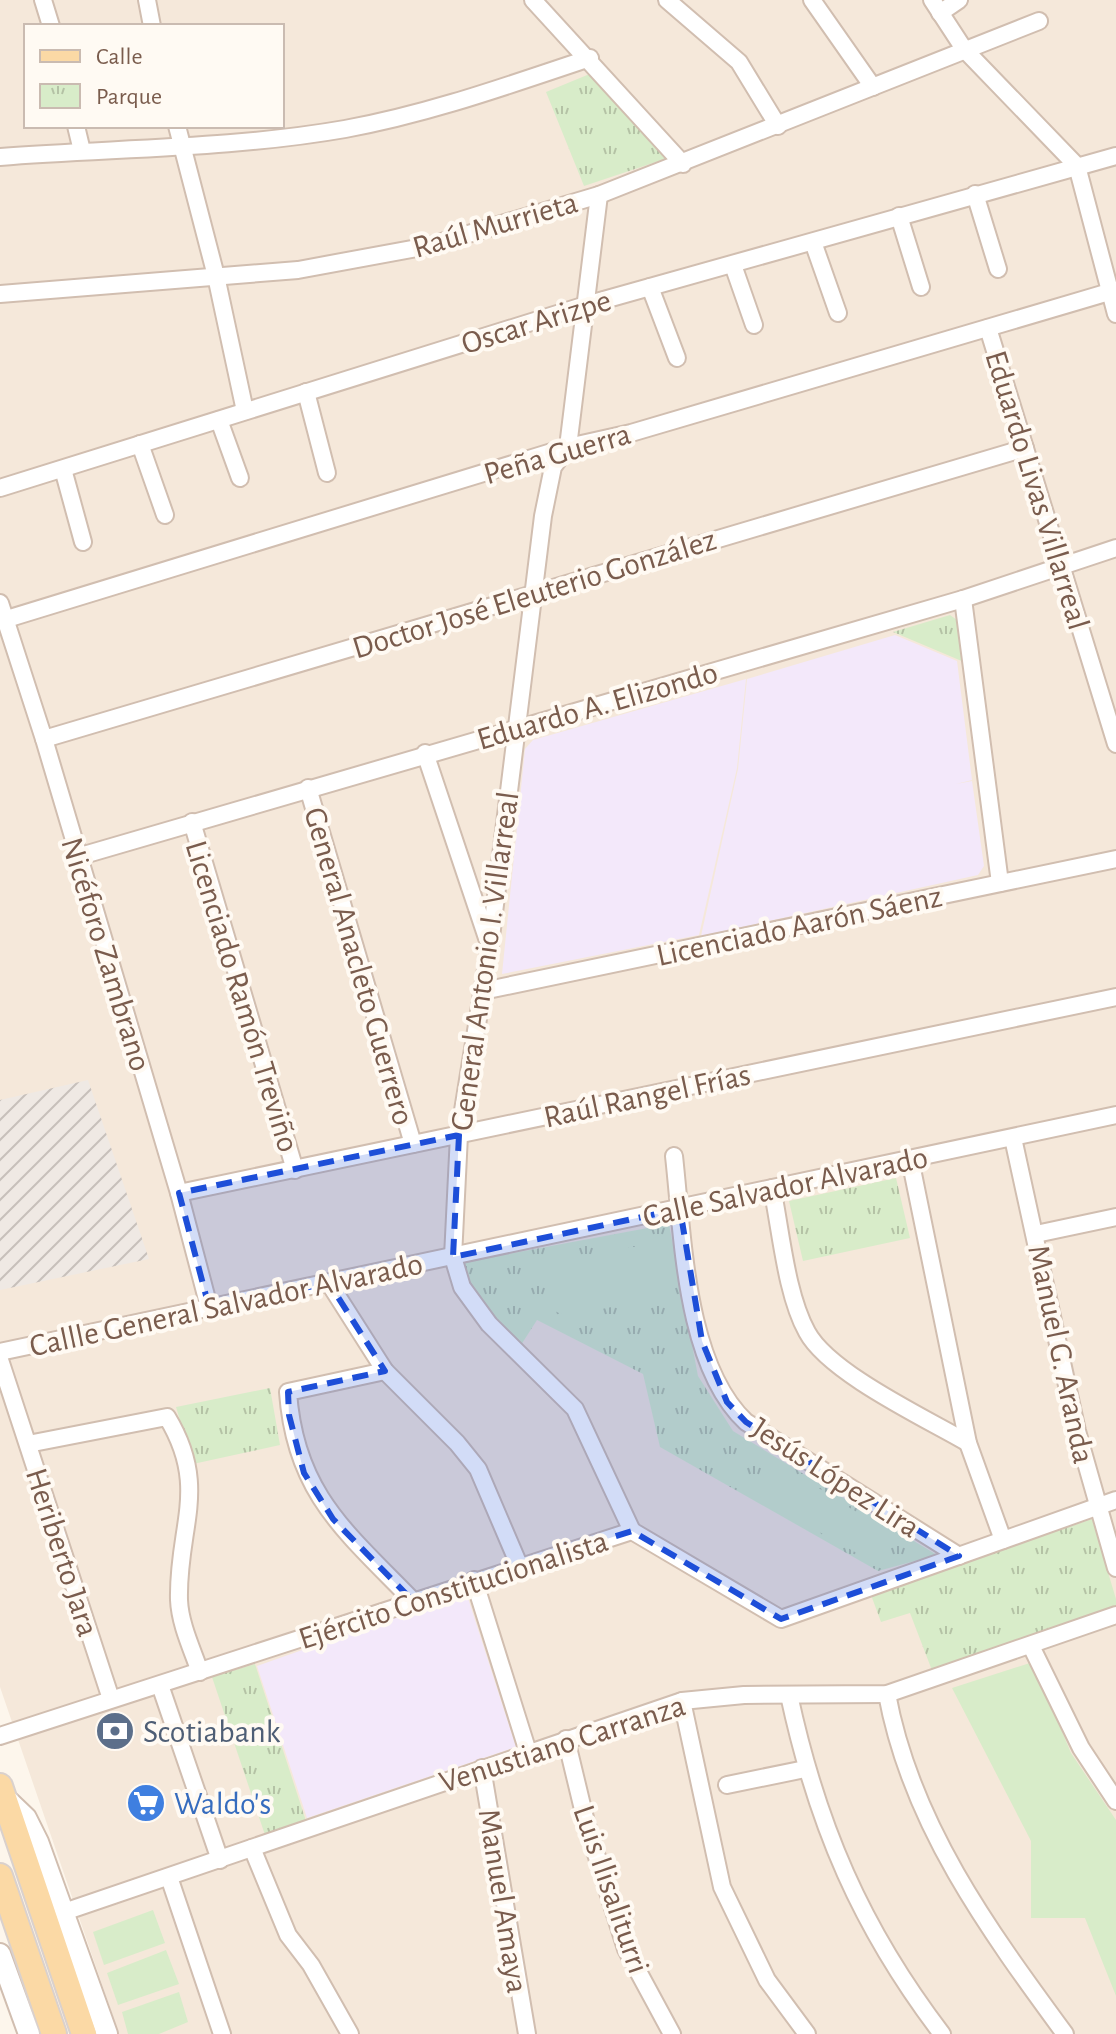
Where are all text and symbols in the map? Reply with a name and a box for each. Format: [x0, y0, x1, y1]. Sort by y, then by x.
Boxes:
legend [24, 24, 284, 128]
text: Calle [96, 45, 143, 69]
text: Parque [96, 85, 162, 109]
street label: Raúl Murrieta [409, 186, 581, 264]
street label: Oscar Arizpe [458, 284, 615, 360]
street label: Eduardo Livas Villarreal [979, 347, 1095, 634]
street label: Peña Guerra [480, 418, 634, 490]
street label: Doctor José Eleuterio González [349, 523, 720, 665]
street label: Eduardo A. Elizondo [473, 656, 721, 756]
street label: General Antonio I. Villarreal [445, 790, 525, 1133]
street label: General Anacleto Guerrero [298, 804, 420, 1129]
street label: Nicéforo Zambrano [55, 834, 157, 1075]
street label: Licenciado Ramón Treviño [179, 837, 305, 1156]
street label: Licenciado Aarón Sáenz [653, 880, 945, 972]
street label: Raúl Rangel Frías [541, 1058, 753, 1134]
street label: Calle Salvador Alvarado [640, 1141, 931, 1233]
street label: Manuel G. Aranda [1022, 1242, 1100, 1466]
street label: Callle General Salvador Alvarado [27, 1248, 426, 1362]
street label: Jesús López Lira [746, 1412, 925, 1544]
street label: Heriberto Jara [20, 1464, 104, 1640]
street label: Ejército Constitucionalista [295, 1525, 612, 1655]
street label: Venustiano Carranza [435, 1689, 689, 1799]
bank icon: Scotiabank [94, 1710, 136, 1752]
place label: Scotiabank [143, 1716, 281, 1748]
supermarket icon: Waldo's [125, 1782, 167, 1824]
place label: Waldo's [174, 1788, 271, 1820]
street label: Luis Ilisaliturri [567, 1801, 655, 1978]
street label: Manuel Amaya [473, 1807, 533, 1996]

